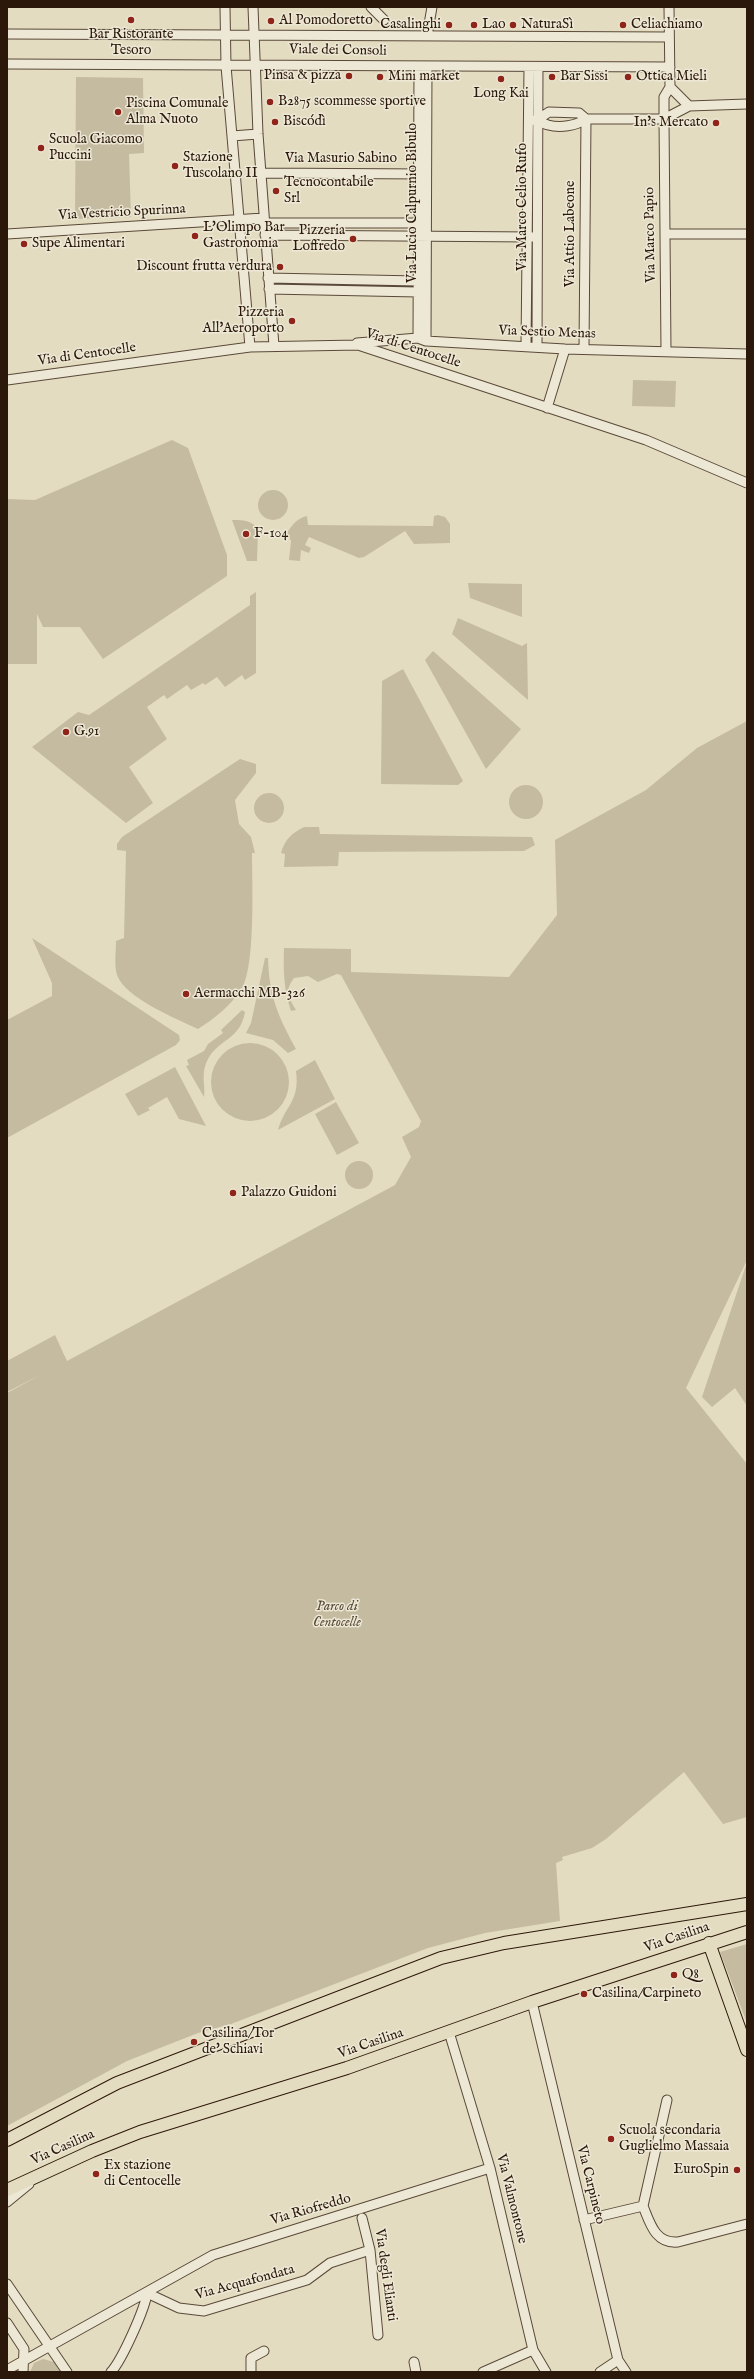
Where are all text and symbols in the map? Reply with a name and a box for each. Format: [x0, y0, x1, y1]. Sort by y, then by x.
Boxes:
place label: Al Pomodoretto [279, 13, 373, 29]
marker: Bar Ristorante Tesoro [126, 15, 136, 25]
marker: Al Pomodoretto [266, 16, 276, 26]
place label: Casalinghi [380, 17, 441, 33]
place label: Lao [482, 17, 506, 33]
place label: NaturaSì [521, 17, 573, 33]
place label: Celiachiamo [631, 17, 703, 33]
marker: Casalinghi [444, 20, 454, 30]
marker: Lao [469, 20, 479, 30]
marker: NaturaSì [508, 20, 518, 30]
marker: Celiachiamo [618, 20, 628, 30]
place label: Bar Ristorante Tesoro [89, 27, 173, 60]
street label: Viale dei Consoli [289, 42, 387, 60]
place label: Pinsa & pizza [264, 68, 341, 84]
place label: Mini market [388, 69, 460, 85]
place label: Bar Sissi [560, 69, 608, 85]
place label: Ottica Mieli [636, 69, 707, 85]
marker: Pinsa & pizza [344, 71, 354, 81]
marker: Mini market [375, 72, 385, 82]
marker: Bar Sissi [547, 72, 557, 82]
marker: Ottica Mieli [623, 72, 633, 82]
marker: Long Kai [496, 74, 506, 84]
place label: Long Kai [473, 86, 529, 102]
place label: B2875 scommesse sportive [278, 94, 426, 110]
place label: Piscina Comunale Alma Nuoto [126, 96, 228, 128]
marker: B2875 scommesse sportive [265, 97, 275, 107]
marker: Piscina Comunale Alma Nuoto [113, 107, 123, 117]
place label: Biscódì [283, 114, 326, 130]
place label: In's Mercato [634, 115, 708, 131]
marker: Biscódì [270, 117, 280, 127]
marker: In's Mercato [711, 118, 721, 128]
street label: Via Lucio Calpurnio Bibulo [405, 123, 421, 283]
place label: Scuola Giacomo Puccini [49, 132, 143, 164]
marker: Scuola Giacomo Puccini [36, 143, 46, 153]
street label: Via Marco Celio Rufo [515, 143, 531, 271]
place label: Stazione Tuscolano II [183, 150, 258, 182]
street label: Via Masurio Sabino [285, 151, 397, 167]
marker: Stazione Tuscolano II [170, 161, 180, 171]
place label: Tecnocontabile Srl [284, 175, 374, 208]
street label: Via Attio Labeone [563, 181, 579, 287]
marker: Tecnocontabile Srl [271, 186, 281, 196]
street label: Via Marco Papio [642, 187, 660, 283]
street label: Via Vestricio Spurinna [58, 201, 186, 225]
place label: L'Olimpo Bar Gastronomia [203, 220, 285, 252]
place label: Pizzeria Loffredo [292, 223, 345, 256]
marker: L'Olimpo Bar Gastronomia [190, 231, 200, 241]
marker: Pizzeria Loffredo [348, 234, 358, 244]
place label: Supe Alimentari [32, 236, 125, 252]
marker: Supe Alimentari [19, 239, 29, 249]
place label: Discount frutta verdura [136, 259, 272, 275]
marker: Discount frutta verdura [275, 262, 285, 272]
place label: Pizzeria All'Aeroporto [202, 305, 284, 338]
marker: Pizzeria All'Aeroporto [287, 316, 297, 326]
street label: Via Sestio Menas [498, 323, 596, 343]
street label: Via di Centocelle [363, 326, 463, 372]
street label: Via di Centocelle [37, 340, 137, 370]
place label: F-104 [254, 526, 288, 542]
marker: F-104 [241, 529, 251, 539]
place label: G.91 [74, 724, 99, 740]
marker: G.91 [61, 727, 71, 737]
place label: Aermacchi MB-326 [194, 986, 305, 1002]
marker: Aermacchi MB-326 [181, 989, 191, 999]
place label: Palazzo Guidoni [241, 1185, 337, 1201]
marker: Palazzo Guidoni [228, 1188, 238, 1198]
park label: Parco di Centocelle [313, 1599, 361, 1632]
street label: Via Casilina [642, 1919, 712, 1957]
place label: Q8 [682, 1967, 699, 1983]
marker: Q8 [669, 1970, 679, 1980]
place label: Casilina/Carpineto [592, 1986, 701, 2002]
marker: Casilina/Carpineto [579, 1989, 589, 1999]
street label: Via Casilina [336, 2025, 406, 2063]
place label: Casilina/Tor de' Schiavi [202, 2026, 274, 2058]
marker: Casilina/Tor de' Schiavi [189, 2037, 199, 2047]
place label: Scuola secondaria Guglielmo Massaia [619, 2123, 729, 2156]
street label: Via Casilina [29, 2127, 97, 2169]
marker: Scuola secondaria Guglielmo Massaia [606, 2134, 616, 2144]
street label: Via Carpineto [572, 2144, 608, 2226]
street label: Via Valmontone [492, 2152, 530, 2246]
place label: Ex stazione di Centocelle [104, 2158, 181, 2190]
place label: EuroSpin [673, 2162, 729, 2178]
marker: EuroSpin [732, 2165, 742, 2175]
marker: Ex stazione di Centocelle [91, 2169, 101, 2179]
street label: Via Riofreddo [269, 2191, 353, 2229]
street label: Via degli Elianti [370, 2228, 400, 2322]
street label: Via Acquafondata [194, 2262, 296, 2304]

